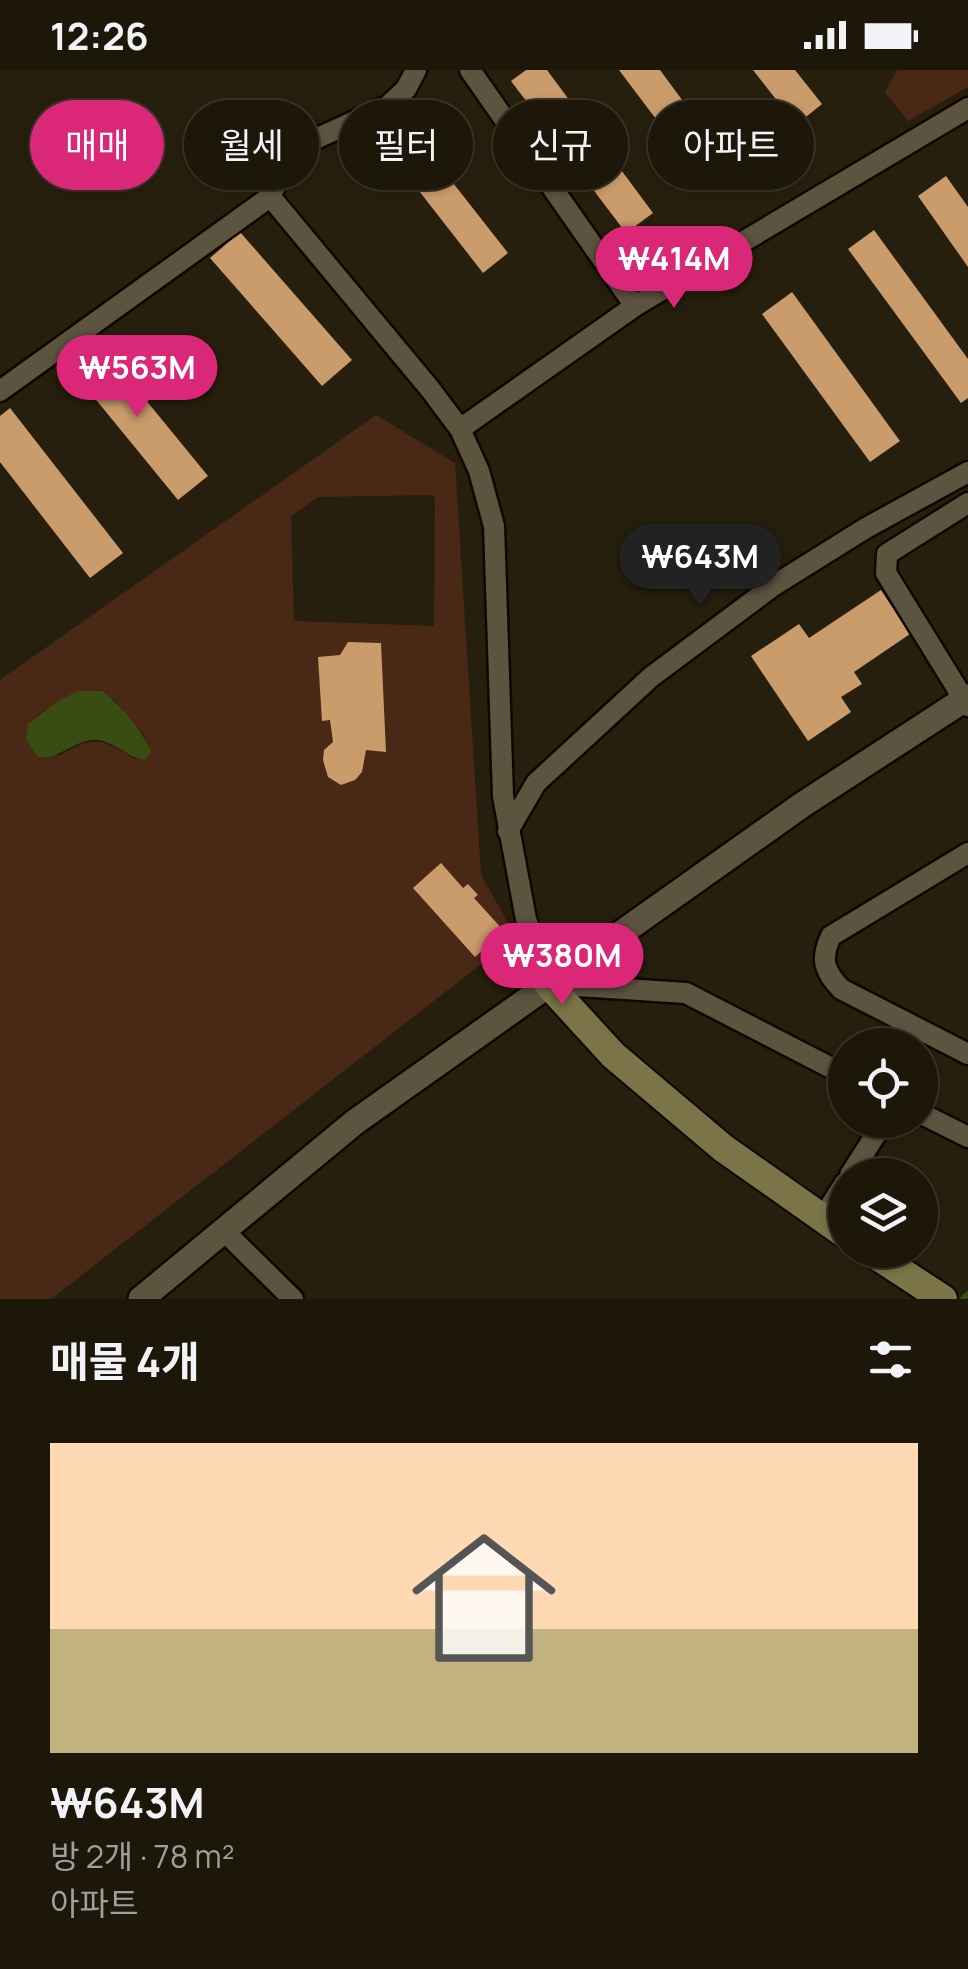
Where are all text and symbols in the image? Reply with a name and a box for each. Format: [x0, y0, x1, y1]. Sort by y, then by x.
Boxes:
text: 12:26 [50, 9, 149, 61]
chip: 매매 [30, 100, 164, 190]
chip: 월세 [184, 100, 319, 190]
chip: 필터 [339, 100, 473, 190]
chip: 신규 [493, 100, 628, 190]
chip: 아파트 [648, 100, 814, 190]
pin: ₩414M [604, 226, 744, 311]
text: ₩414M [618, 236, 730, 280]
pin: ₩563M [67, 335, 207, 420]
text: ₩563M [78, 345, 196, 389]
pin: ₩643M [630, 524, 770, 609]
text: ₩643M [641, 534, 759, 578]
pin: ₩380M [492, 923, 632, 1008]
text: ₩380M [502, 933, 622, 977]
map controls [828, 1028, 938, 1268]
button: locate [828, 1028, 938, 1138]
button: layers [828, 1158, 938, 1268]
text: 매물 4개 [50, 1332, 200, 1390]
icon: filters [863, 1332, 918, 1387]
icon: home [394, 1508, 574, 1688]
text: ₩643M [50, 1773, 205, 1831]
text: 방 2개 · 78 m² [50, 1834, 235, 1878]
text: 아파트 [50, 1881, 138, 1925]

